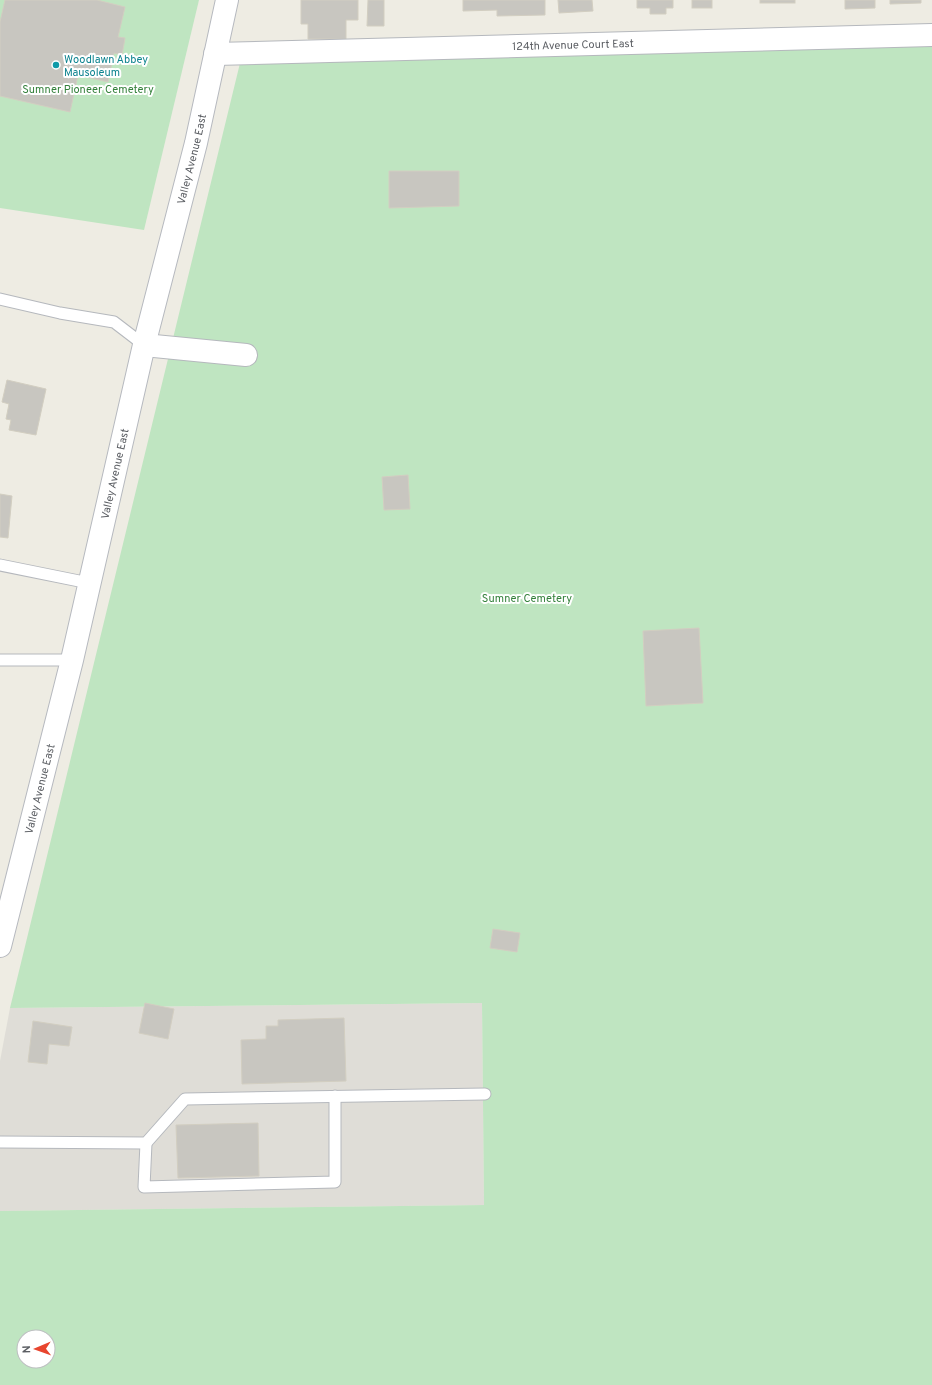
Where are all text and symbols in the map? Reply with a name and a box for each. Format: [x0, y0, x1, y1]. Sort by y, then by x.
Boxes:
street label: 124th Avenue Court East [512, 37, 634, 54]
place label: Woodlawn Abbey Mausoleum [64, 53, 148, 80]
marker: Woodlawn Abbey Mausoleum [51, 60, 61, 70]
park label: Sumner Pioneer Cemetery [22, 83, 154, 97]
street label: Valley Avenue East [174, 113, 210, 206]
street label: Valley Avenue East [98, 427, 133, 521]
park label: Sumner Cemetery [482, 592, 572, 606]
street label: Valley Avenue East [22, 743, 59, 836]
north arrow [16, 1329, 56, 1369]
text: N [20, 1345, 34, 1354]

